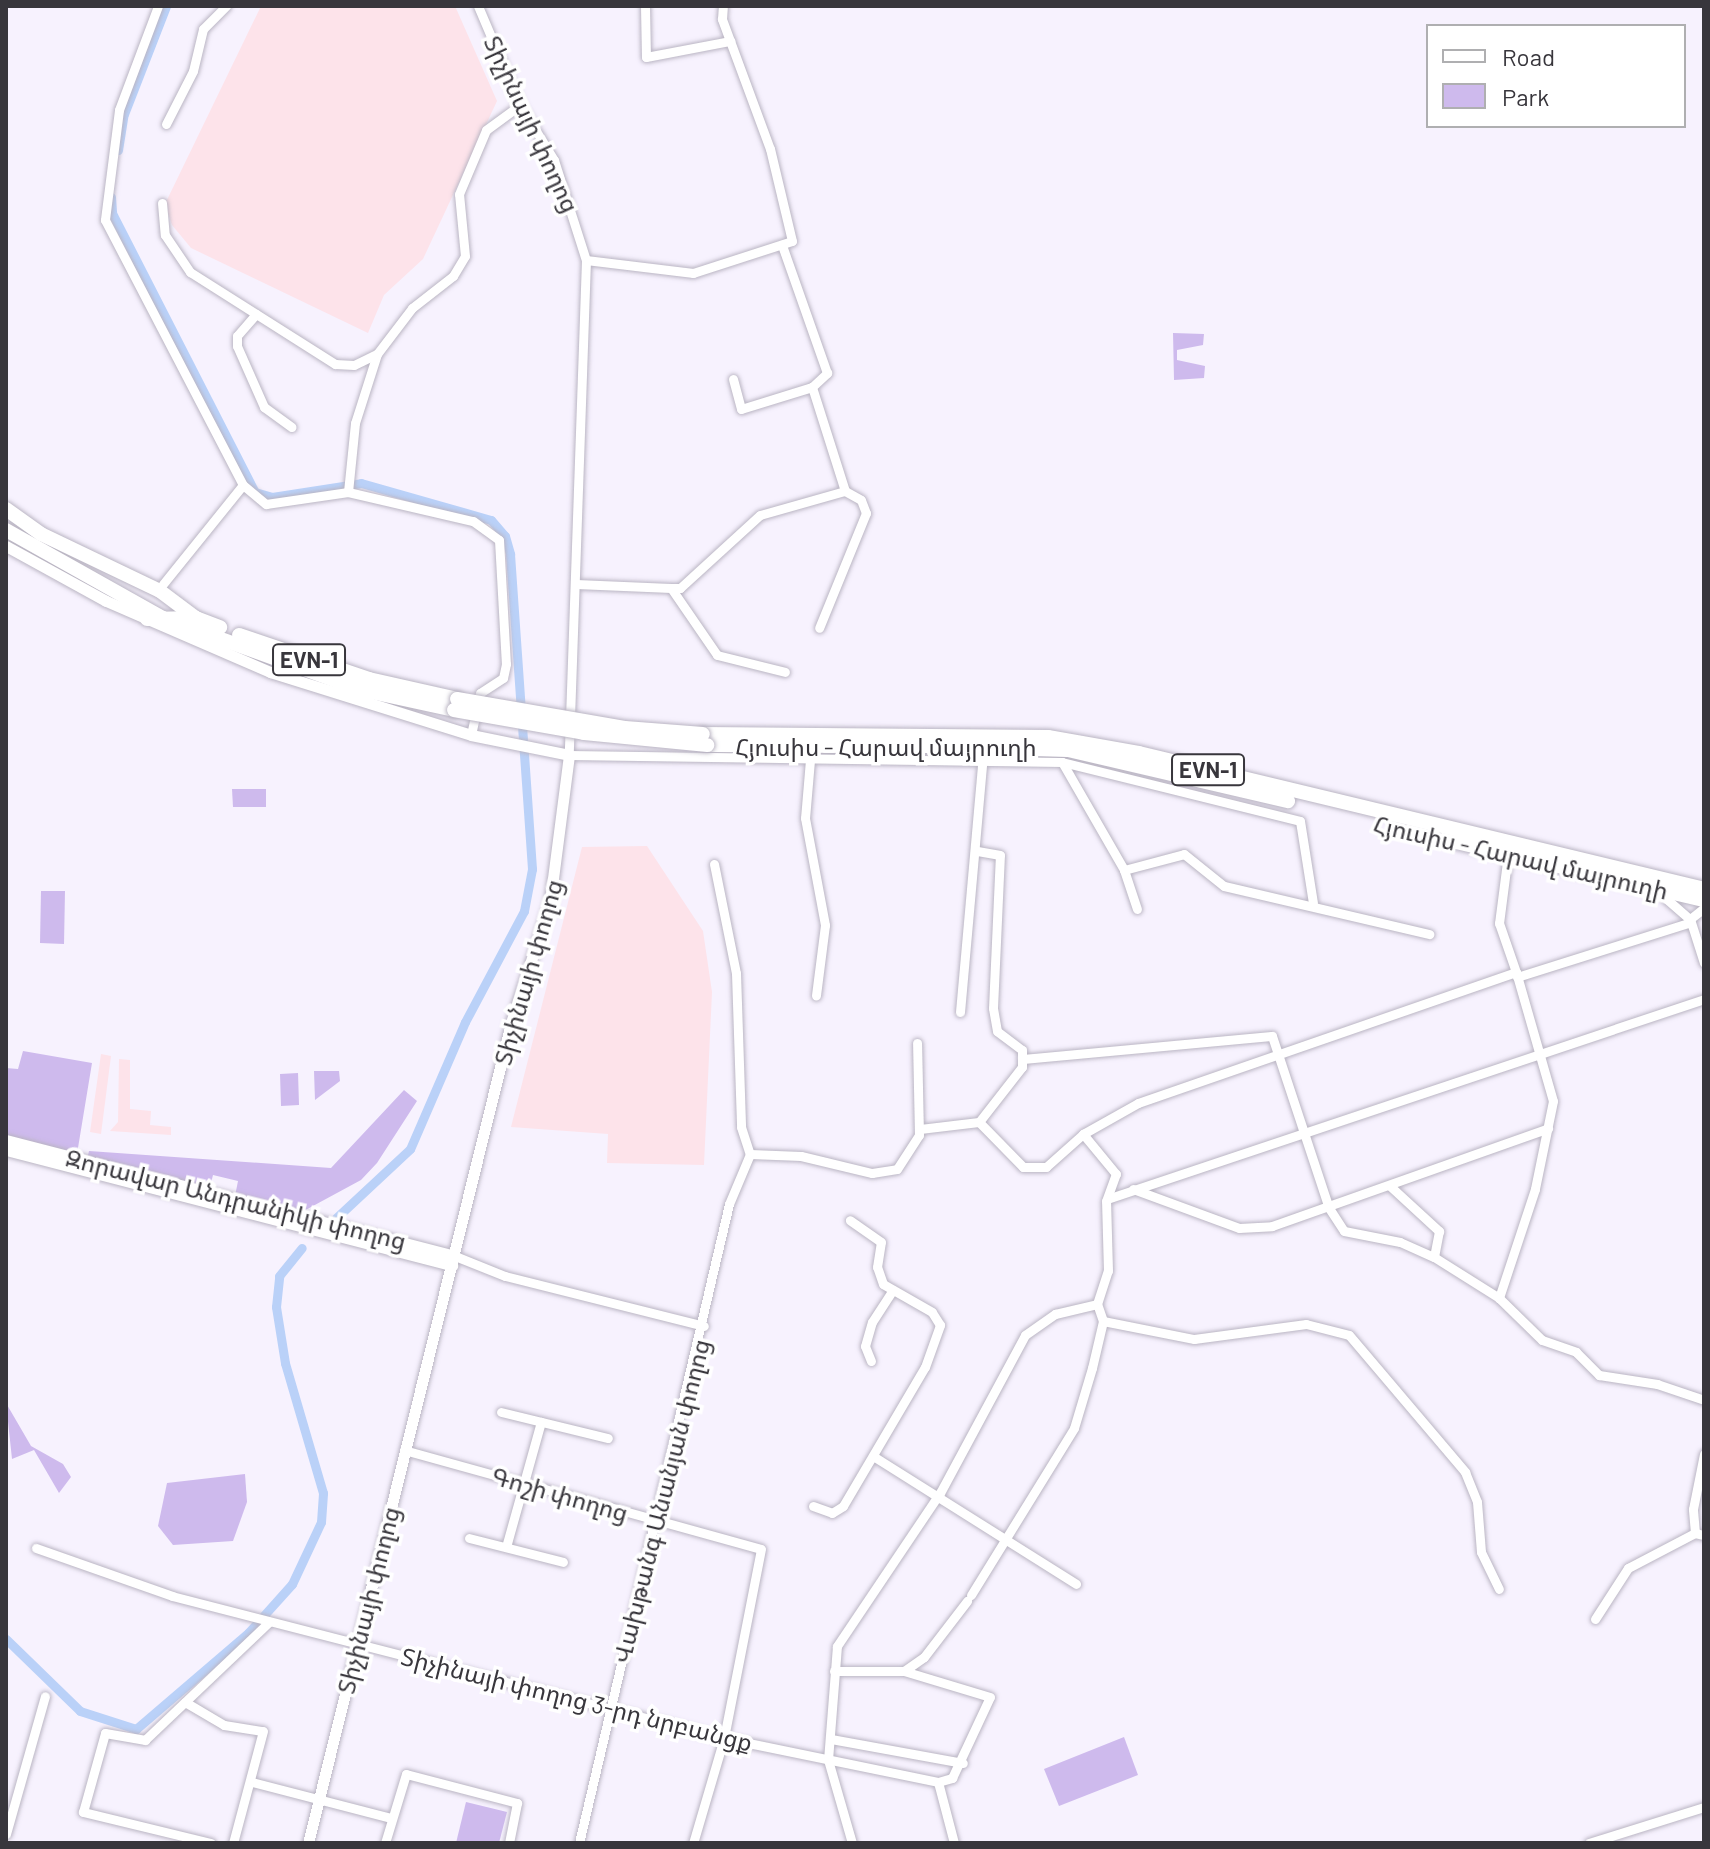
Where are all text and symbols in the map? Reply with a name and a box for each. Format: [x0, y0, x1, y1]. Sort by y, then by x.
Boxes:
legend [1426, 24, 1686, 128]
street label: Տիչինայի փողոց [478, 31, 586, 217]
text: Road [1502, 42, 1555, 71]
text: Park [1502, 82, 1549, 111]
road number: EVN-1 [271, 642, 347, 678]
street label: Հյուսիս - Հարավ մայրուղի [735, 733, 1037, 761]
road number: EVN-1 [1170, 752, 1246, 788]
street label: Հյուսիս - Հարավ մայրուղի [1371, 809, 1671, 905]
street label: Տիչինայի փողոց [488, 876, 568, 1068]
street label: Զորավար Անդրանիկի փողոց [63, 1143, 409, 1255]
street label: Վախթանգ Անանյան փողոց [607, 1336, 715, 1666]
street label: Գոշի փողոց [488, 1461, 632, 1527]
street label: Տիչինայի փողոց [331, 1504, 405, 1696]
street label: Տիչինայի փողոց 3-րդ նրբանցք [398, 1641, 756, 1757]

